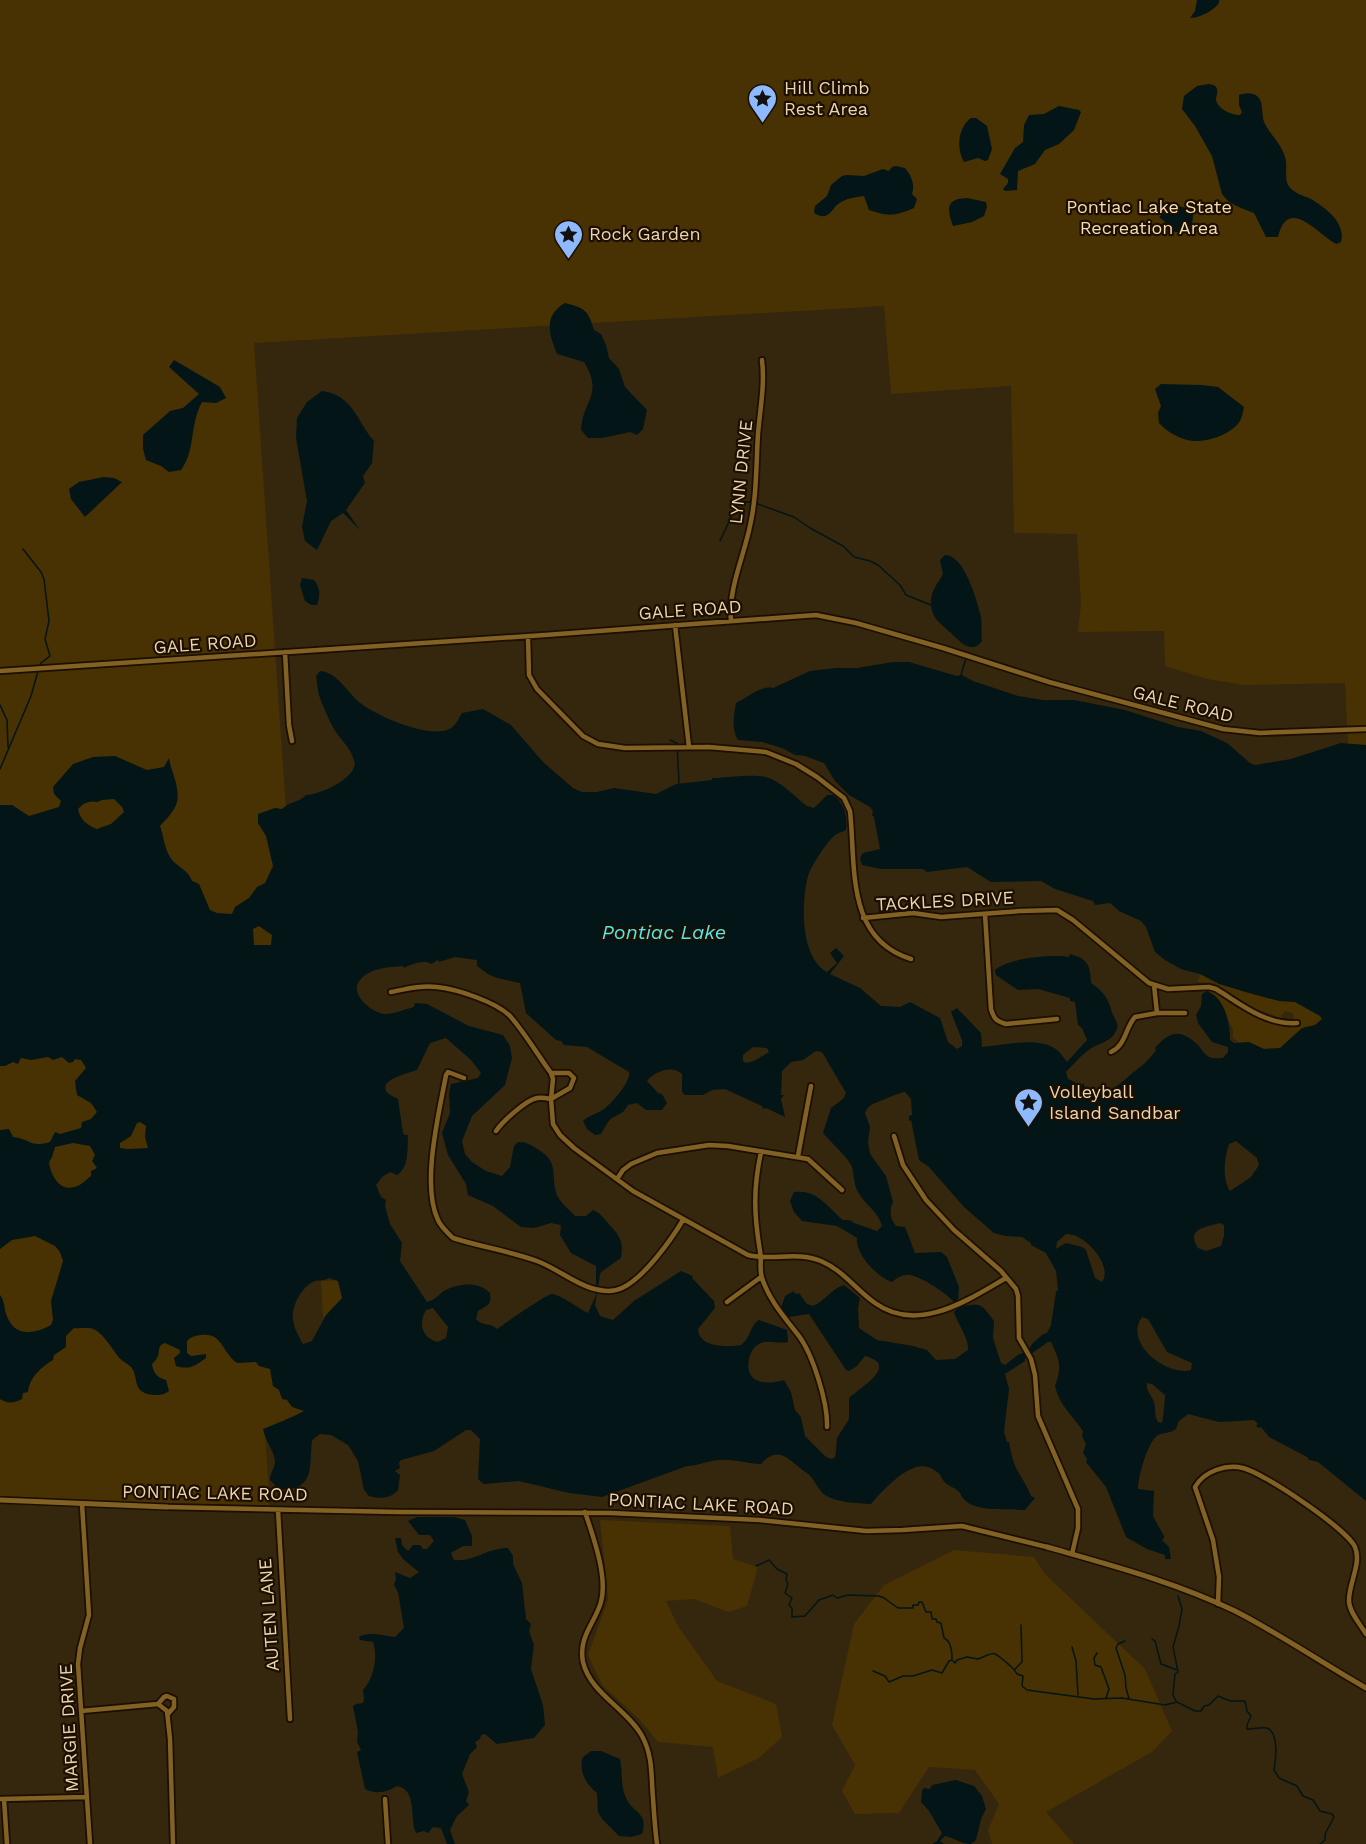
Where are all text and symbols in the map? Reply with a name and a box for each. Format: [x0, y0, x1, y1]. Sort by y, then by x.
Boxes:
place label: Hill Climb Rest Area [784, 77, 870, 119]
place icon: Hill Climb Rest Area [747, 82, 779, 124]
park label: Pontiac Lake State Recreation Area [1066, 196, 1232, 238]
place icon: Rock Garden [552, 218, 584, 260]
place label: Rock Garden [589, 223, 701, 244]
street label: LYNN DRIVE [725, 419, 756, 525]
street label: GALE ROAD [638, 595, 742, 624]
street label: GALE ROAD [153, 629, 257, 658]
street label: GALE ROAD [1131, 681, 1236, 726]
street label: TACKLES DRIVE [875, 886, 1015, 915]
water label: Pontiac Lake [602, 920, 726, 944]
place label: Volleyball Island Sandbar [1049, 1081, 1181, 1123]
place icon: Volleyball Island Sandbar [1012, 1086, 1044, 1128]
street label: PONTIAC LAKE ROAD [122, 1480, 308, 1505]
street label: PONTIAC LAKE ROAD [608, 1488, 794, 1519]
street label: AUTEN LANE [254, 1558, 283, 1672]
street label: MARGIE DRIVE [55, 1663, 82, 1793]

